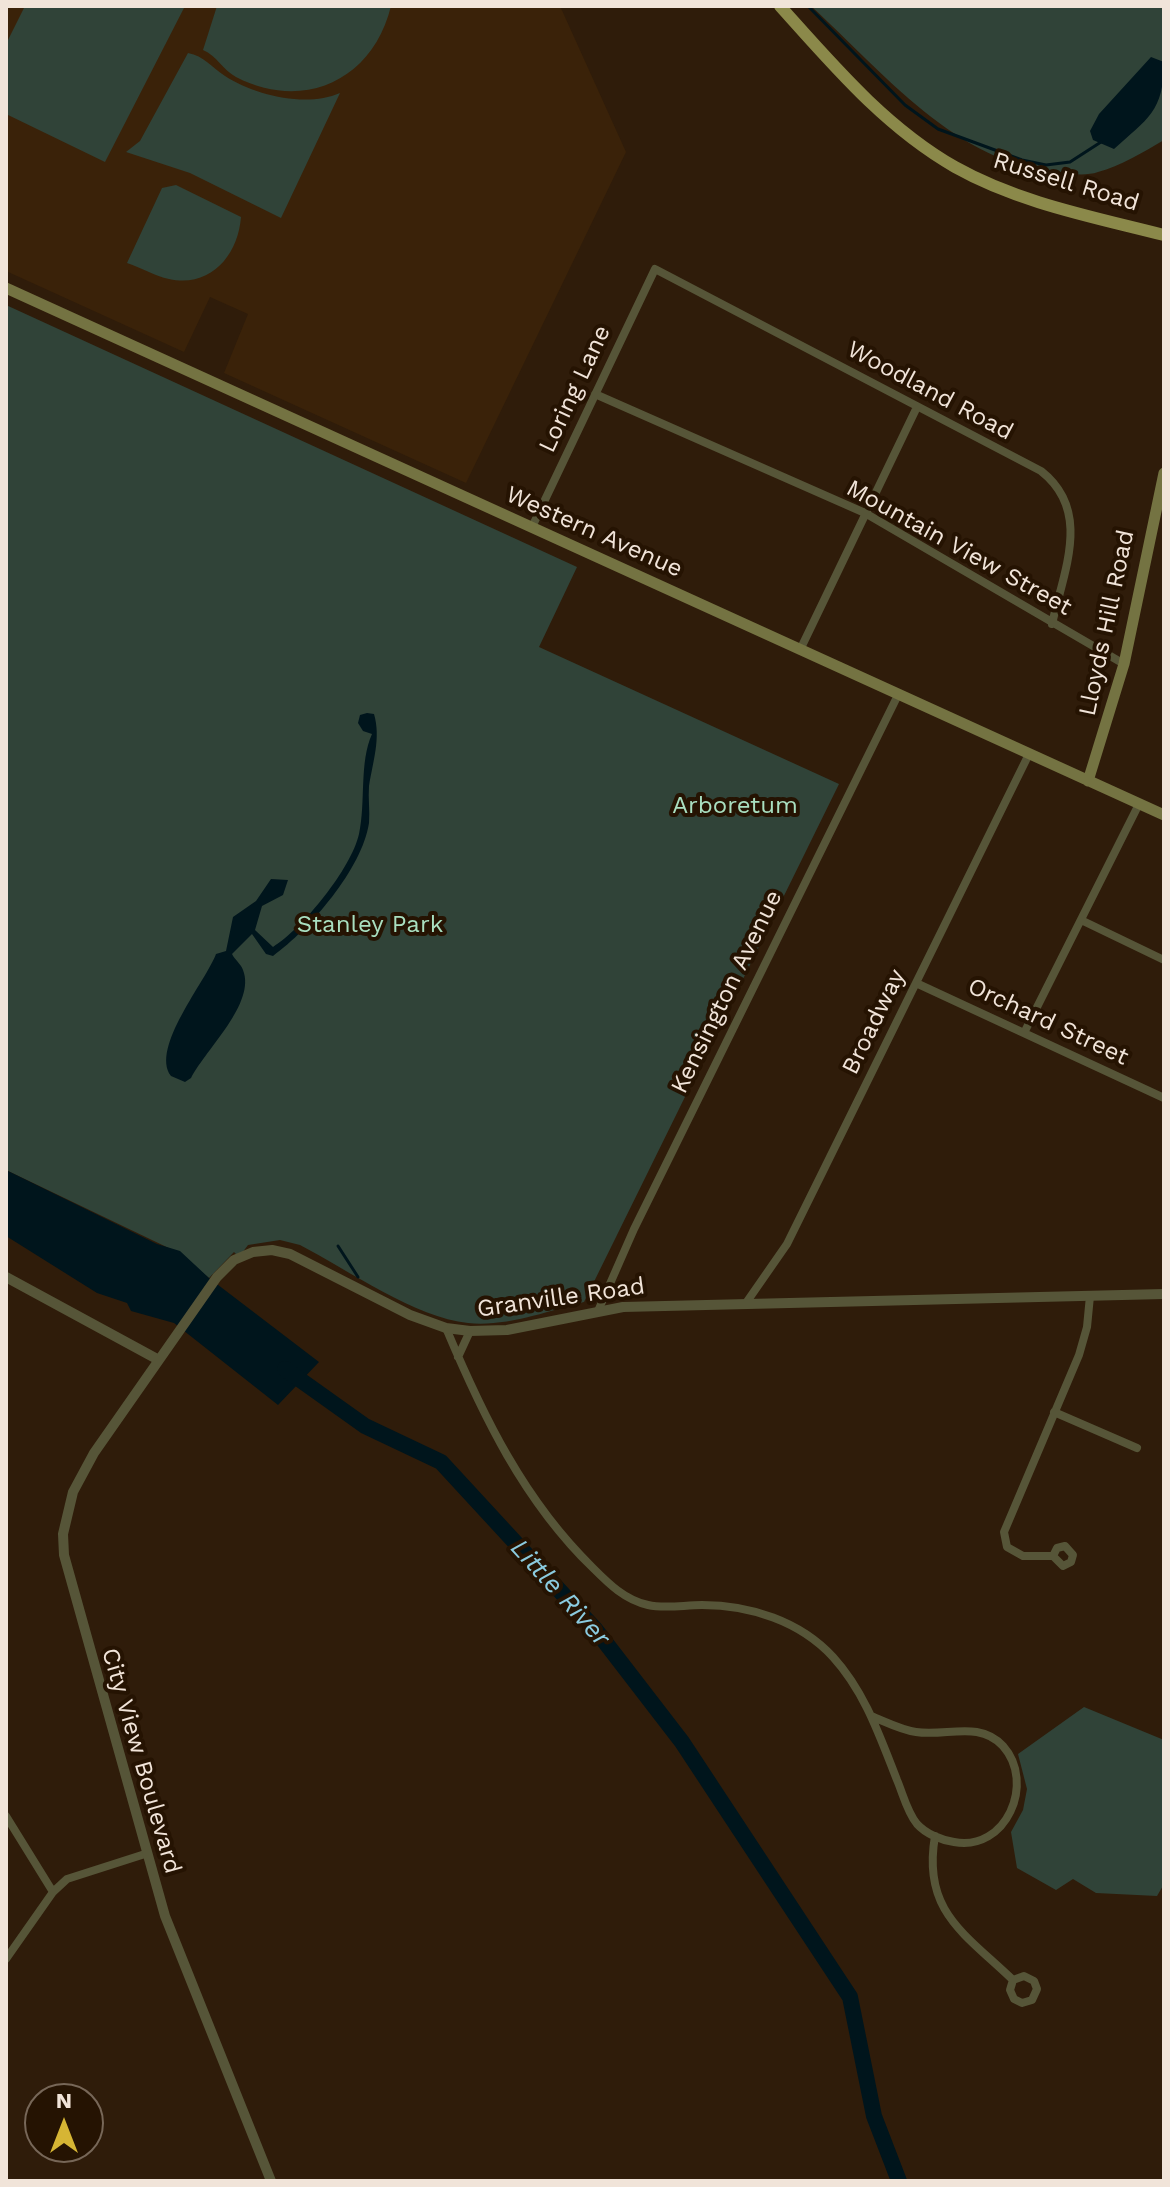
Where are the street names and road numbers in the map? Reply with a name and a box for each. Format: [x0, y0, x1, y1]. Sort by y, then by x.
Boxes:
street label: Russell Road [990, 146, 1142, 218]
street label: Loring Lane [533, 321, 617, 457]
street label: Woodland Road [842, 335, 1018, 447]
street label: Mountain View Street [841, 474, 1077, 622]
street label: Western Avenue [501, 480, 687, 584]
street label: Lloyds Hill Road [1073, 527, 1141, 719]
street label: Kensington Avenue [665, 886, 789, 1098]
street label: Broadway [836, 965, 912, 1079]
street label: Orchard Street [963, 972, 1133, 1072]
street label: Granville Road [475, 1272, 647, 1324]
street label: City View Boulevard [95, 1645, 187, 1877]

